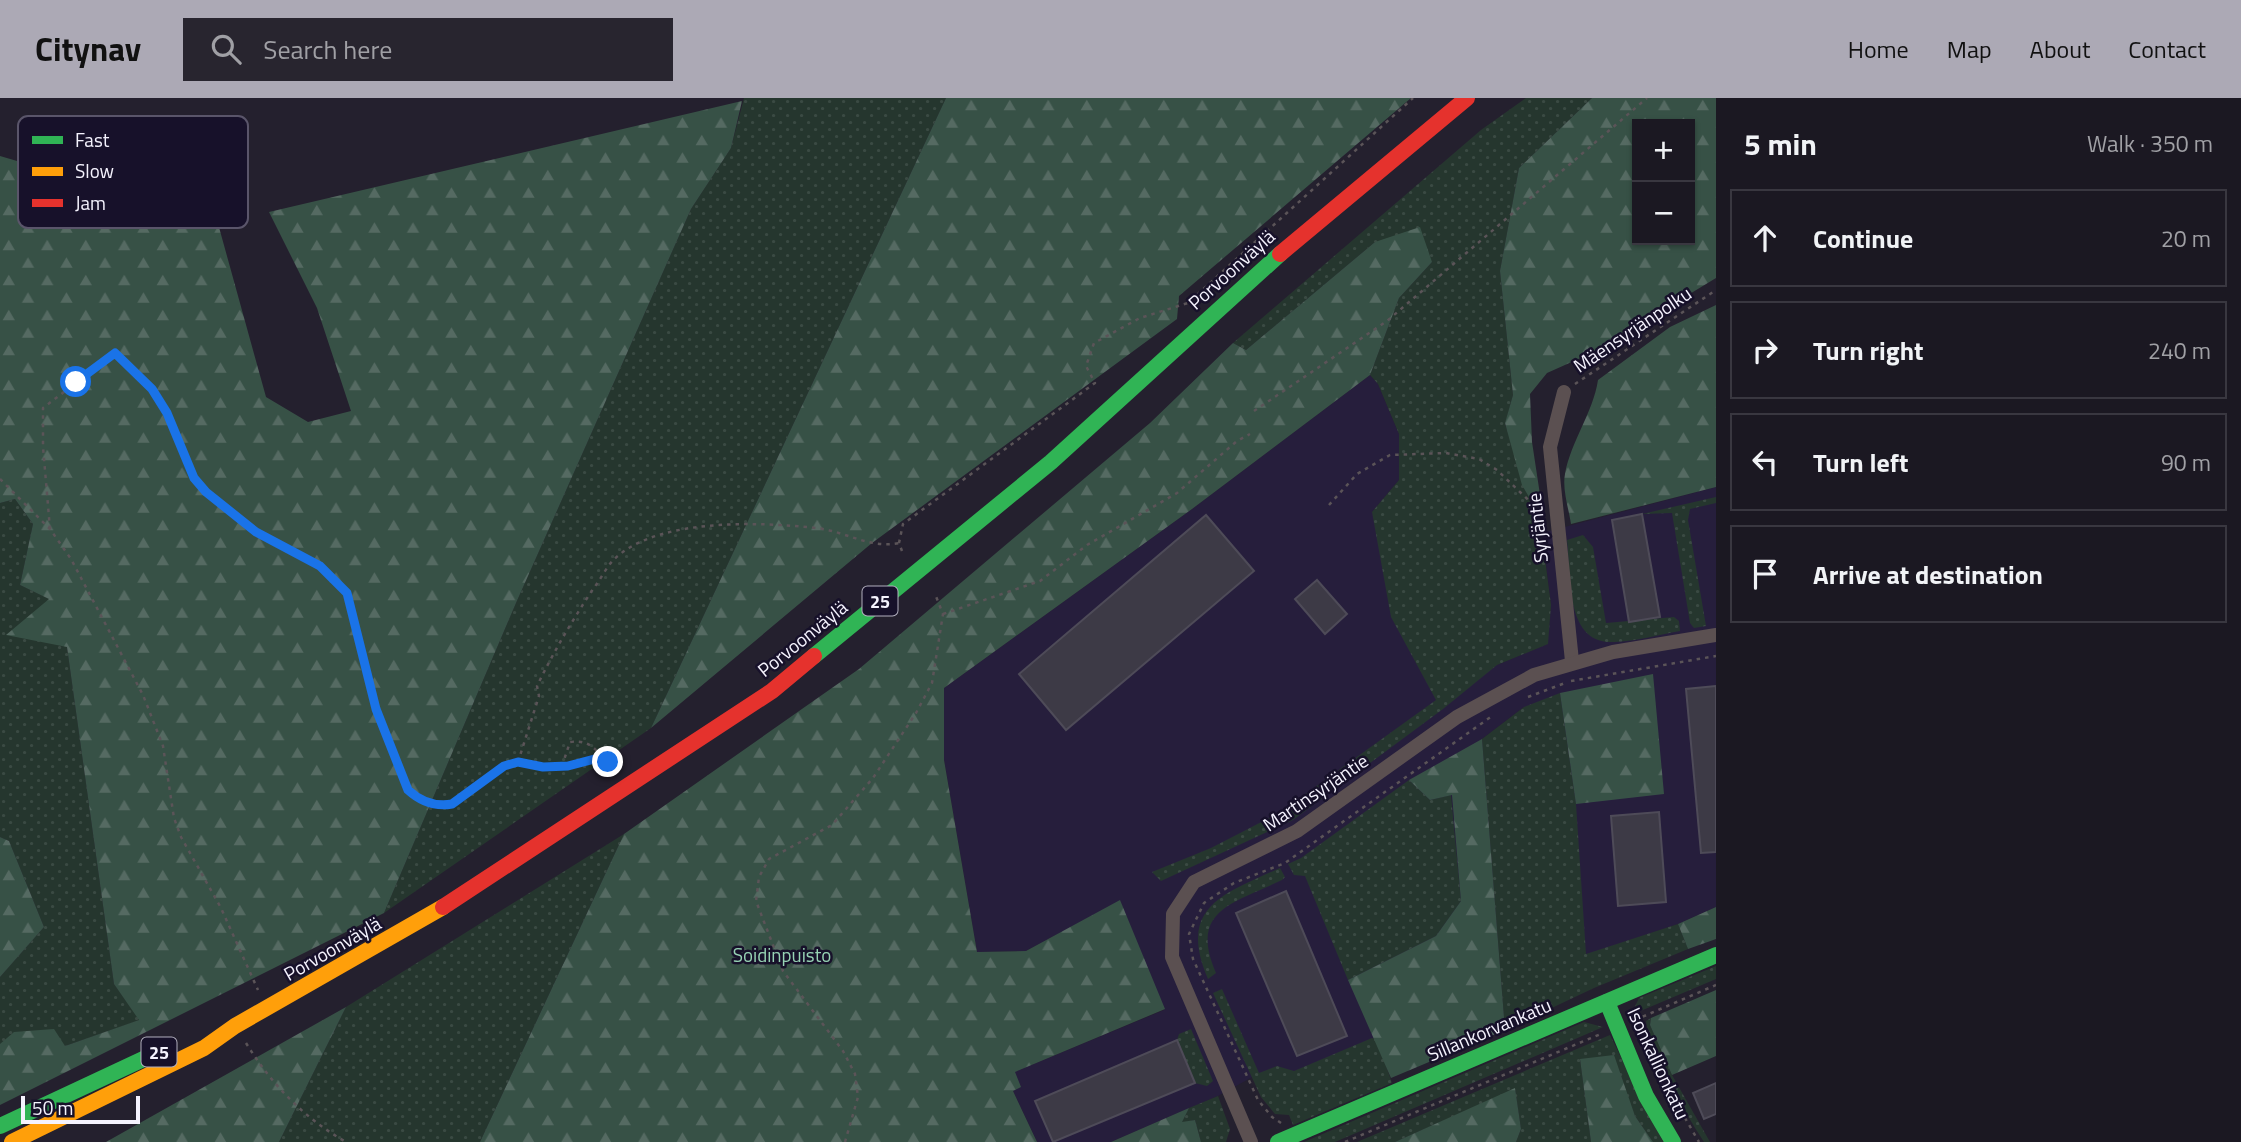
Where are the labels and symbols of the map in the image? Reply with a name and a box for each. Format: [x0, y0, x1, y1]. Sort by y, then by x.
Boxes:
legend [18, 116, 248, 228]
text: Fast [75, 125, 110, 154]
text: Slow [75, 156, 114, 185]
text: Jam [75, 188, 106, 217]
street label: Porvoonväylä [1181, 222, 1281, 316]
street label: Mäensyrjänpolku [1567, 279, 1697, 379]
route start [60, 366, 91, 397]
street label: Syrjäntie [1519, 492, 1555, 564]
road number: 25 [862, 587, 898, 616]
street label: Porvoonväylä [751, 592, 854, 683]
route end [592, 746, 623, 777]
street label: Martinsyrjäntie [1256, 746, 1374, 838]
street label: Porvoonväylä [278, 908, 387, 988]
park label: Soidinpuisto [733, 940, 831, 969]
street label: Sillankorvankatu [1422, 990, 1556, 1068]
street label: Isonkallionkatu [1620, 1002, 1698, 1124]
road number: 25 [142, 1037, 176, 1066]
scale bar [21, 1093, 140, 1125]

